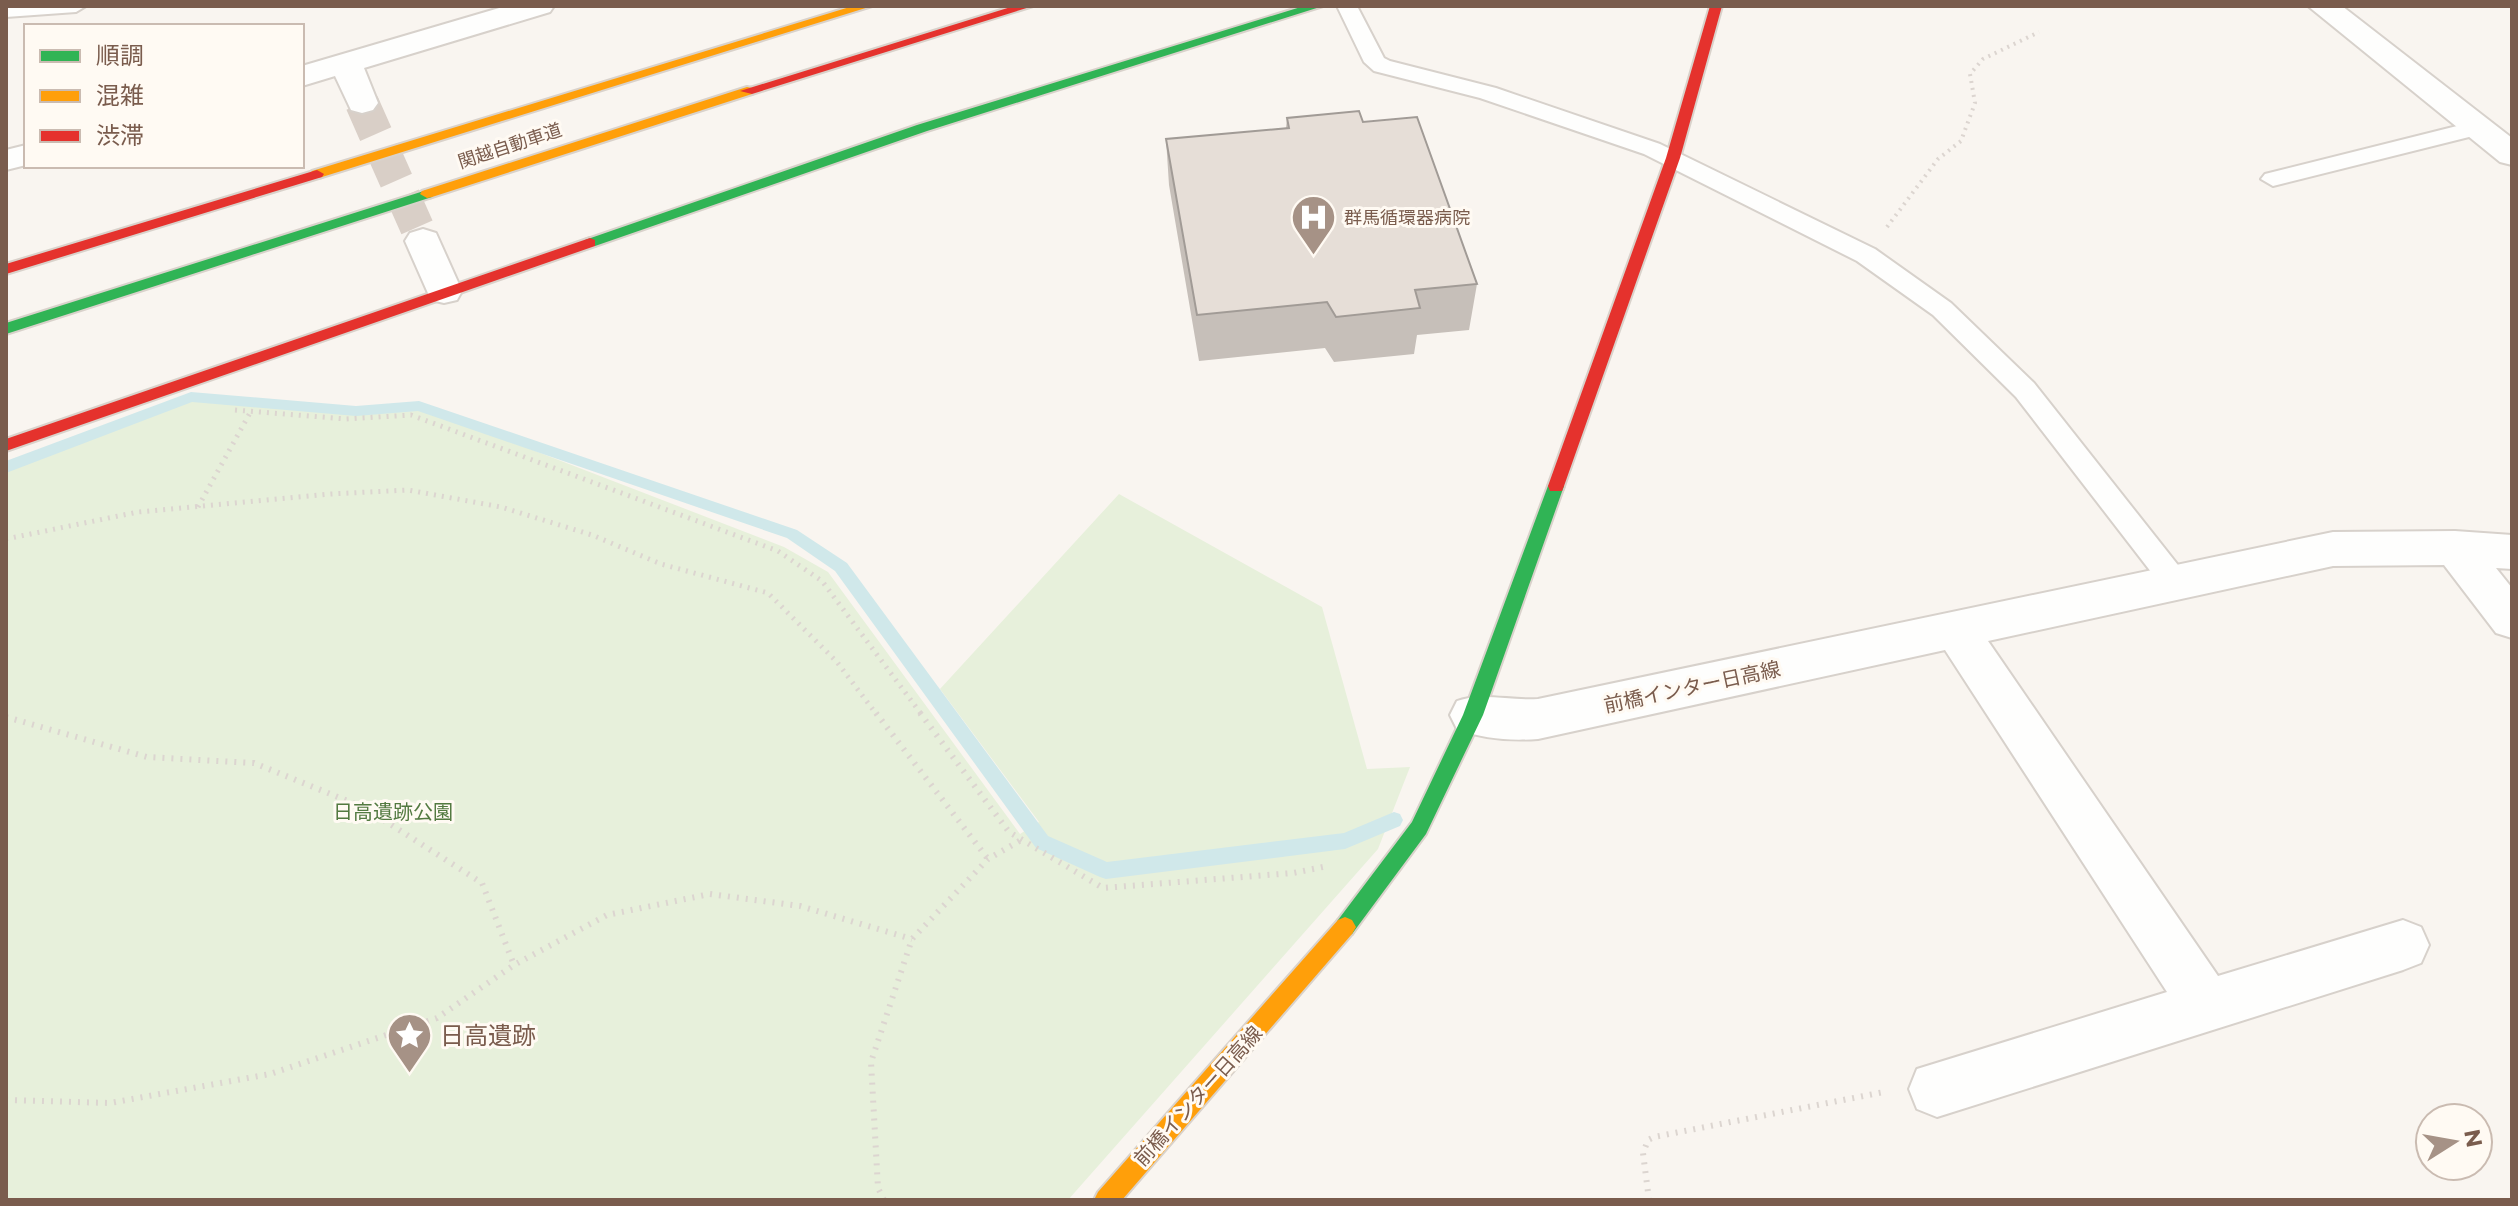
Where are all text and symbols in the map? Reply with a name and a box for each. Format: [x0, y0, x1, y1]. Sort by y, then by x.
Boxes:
legend [24, 24, 304, 168]
text: 順調 [96, 41, 144, 70]
text: 混雑 [96, 81, 144, 110]
street label: 関越自動車道 [455, 119, 565, 173]
text: 渋滞 [96, 121, 144, 150]
hospital icon: 群馬循環器病院 [1289, 194, 1337, 257]
place label: 群馬循環器病院 [1344, 207, 1470, 229]
street label: 前橋インター日高線 [1601, 657, 1783, 717]
park label: 日高遺跡公園 [333, 800, 453, 824]
place icon: 日高遺跡 [385, 1011, 433, 1074]
place label: 日高遺跡 [440, 1021, 536, 1050]
street label: 前橋インター日高線 [1129, 1021, 1267, 1171]
north arrow [2414, 1102, 2494, 1182]
text: N [2458, 1127, 2488, 1150]

